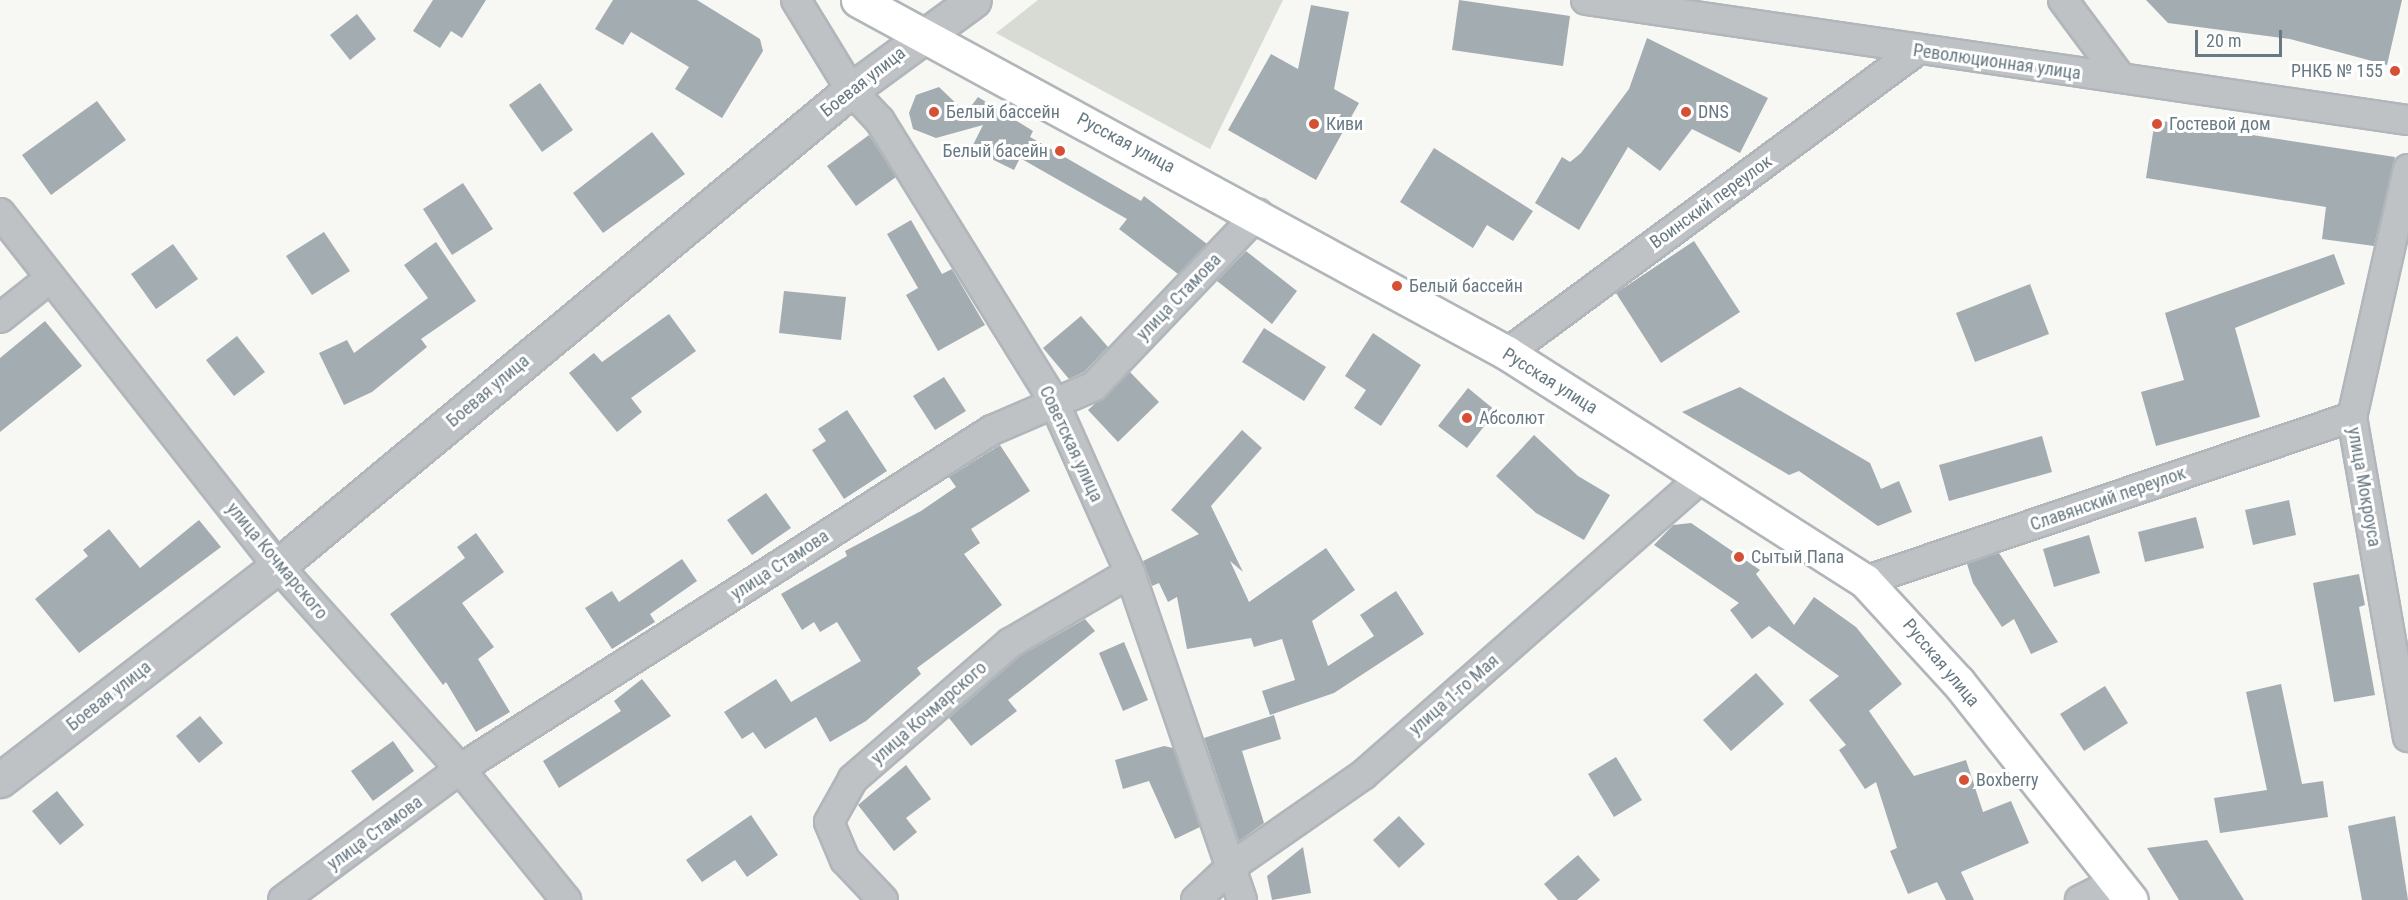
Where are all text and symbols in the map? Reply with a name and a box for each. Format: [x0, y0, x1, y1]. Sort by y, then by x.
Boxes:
scale bar [2198, 18, 2285, 56]
text: 20 m [2206, 30, 2241, 51]
street label: Революционная улица [1912, 40, 2082, 84]
street label: Боевая улица [816, 42, 910, 122]
place label: РНКБ № 155 [2291, 60, 2383, 82]
marker: РНКБ № 155 [2388, 64, 2402, 78]
place label: Белый баcсейн [946, 101, 1060, 123]
place label: DNS [1698, 101, 1729, 123]
marker: Белый баcсейн [927, 105, 941, 119]
marker: DNS [1679, 105, 1693, 119]
street label: Русская улица [1073, 108, 1179, 178]
place label: Киви [1326, 113, 1363, 135]
place label: Гостевой дом [2169, 113, 2271, 135]
marker: Киви [1307, 117, 1321, 131]
marker: Гостевой дом [2150, 117, 2164, 131]
place label: Белый басейн [943, 140, 1048, 162]
marker: Белый басейн [1053, 144, 1067, 158]
street label: Воинский переулок [1646, 151, 1776, 253]
street label: улица Стамова [1132, 249, 1226, 345]
place label: Белый бассейн [1409, 275, 1523, 297]
marker: Белый бассейн [1390, 279, 1404, 293]
street label: Русская улица [1499, 343, 1601, 419]
street label: Боевая улица [442, 350, 534, 432]
street label: Советская улица [1035, 383, 1107, 505]
place label: Абсолют [1479, 407, 1545, 429]
marker: Абсолют [1460, 411, 1474, 425]
street label: улица Мокроуса [2343, 426, 2385, 548]
street label: Славянский переулок [2027, 462, 2189, 536]
street label: улица Кочмарского [222, 498, 332, 624]
street label: улица Стамова [727, 525, 833, 605]
place label: Сытый Папа [1751, 546, 1844, 568]
marker: Сытый Папа [1732, 550, 1746, 564]
street label: Русская улица [1898, 615, 1984, 711]
street label: улица 1-го Мая [1405, 650, 1503, 740]
street label: Боевая улица [62, 656, 156, 736]
street label: улица Кочмарского [867, 657, 991, 769]
place label: Boxberry [1976, 769, 2039, 791]
marker: Boxberry [1957, 773, 1971, 787]
street label: улица Стамова [323, 791, 427, 875]

